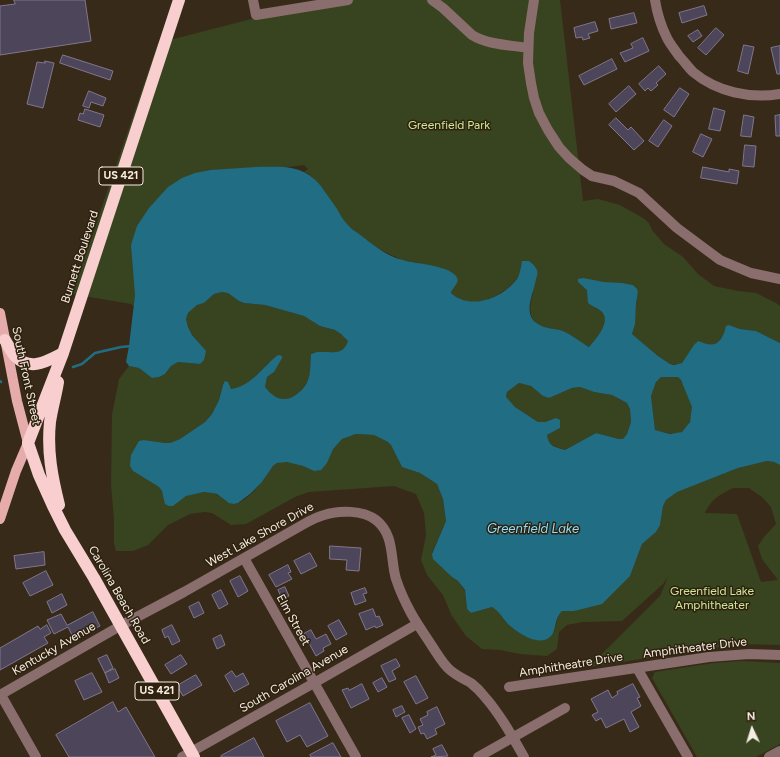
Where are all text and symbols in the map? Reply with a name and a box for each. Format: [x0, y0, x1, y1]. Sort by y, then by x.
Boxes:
park label: Greenfield Park [408, 118, 490, 132]
road number: US 421 [99, 167, 143, 185]
street label: Burnett Boulevard [58, 209, 102, 305]
street label: South Front Street [9, 325, 43, 427]
street label: West Lake Shore Drive [204, 499, 316, 571]
water label: Greenfield Lake [487, 521, 579, 537]
street label: Carolina Beach Road [85, 543, 153, 647]
park label: Greenfield Lake Amphitheater [670, 584, 754, 612]
street label: Elm Street [273, 592, 313, 648]
street label: Kentucky Avenue [10, 619, 98, 679]
street label: Amphitheater Drive [642, 634, 748, 662]
street label: South Carolina Avenue [237, 642, 351, 716]
street label: Amphitheatre Drive [518, 650, 624, 680]
road number: US 421 [135, 682, 179, 700]
north arrow [732, 709, 772, 749]
text: N [746, 710, 756, 723]

